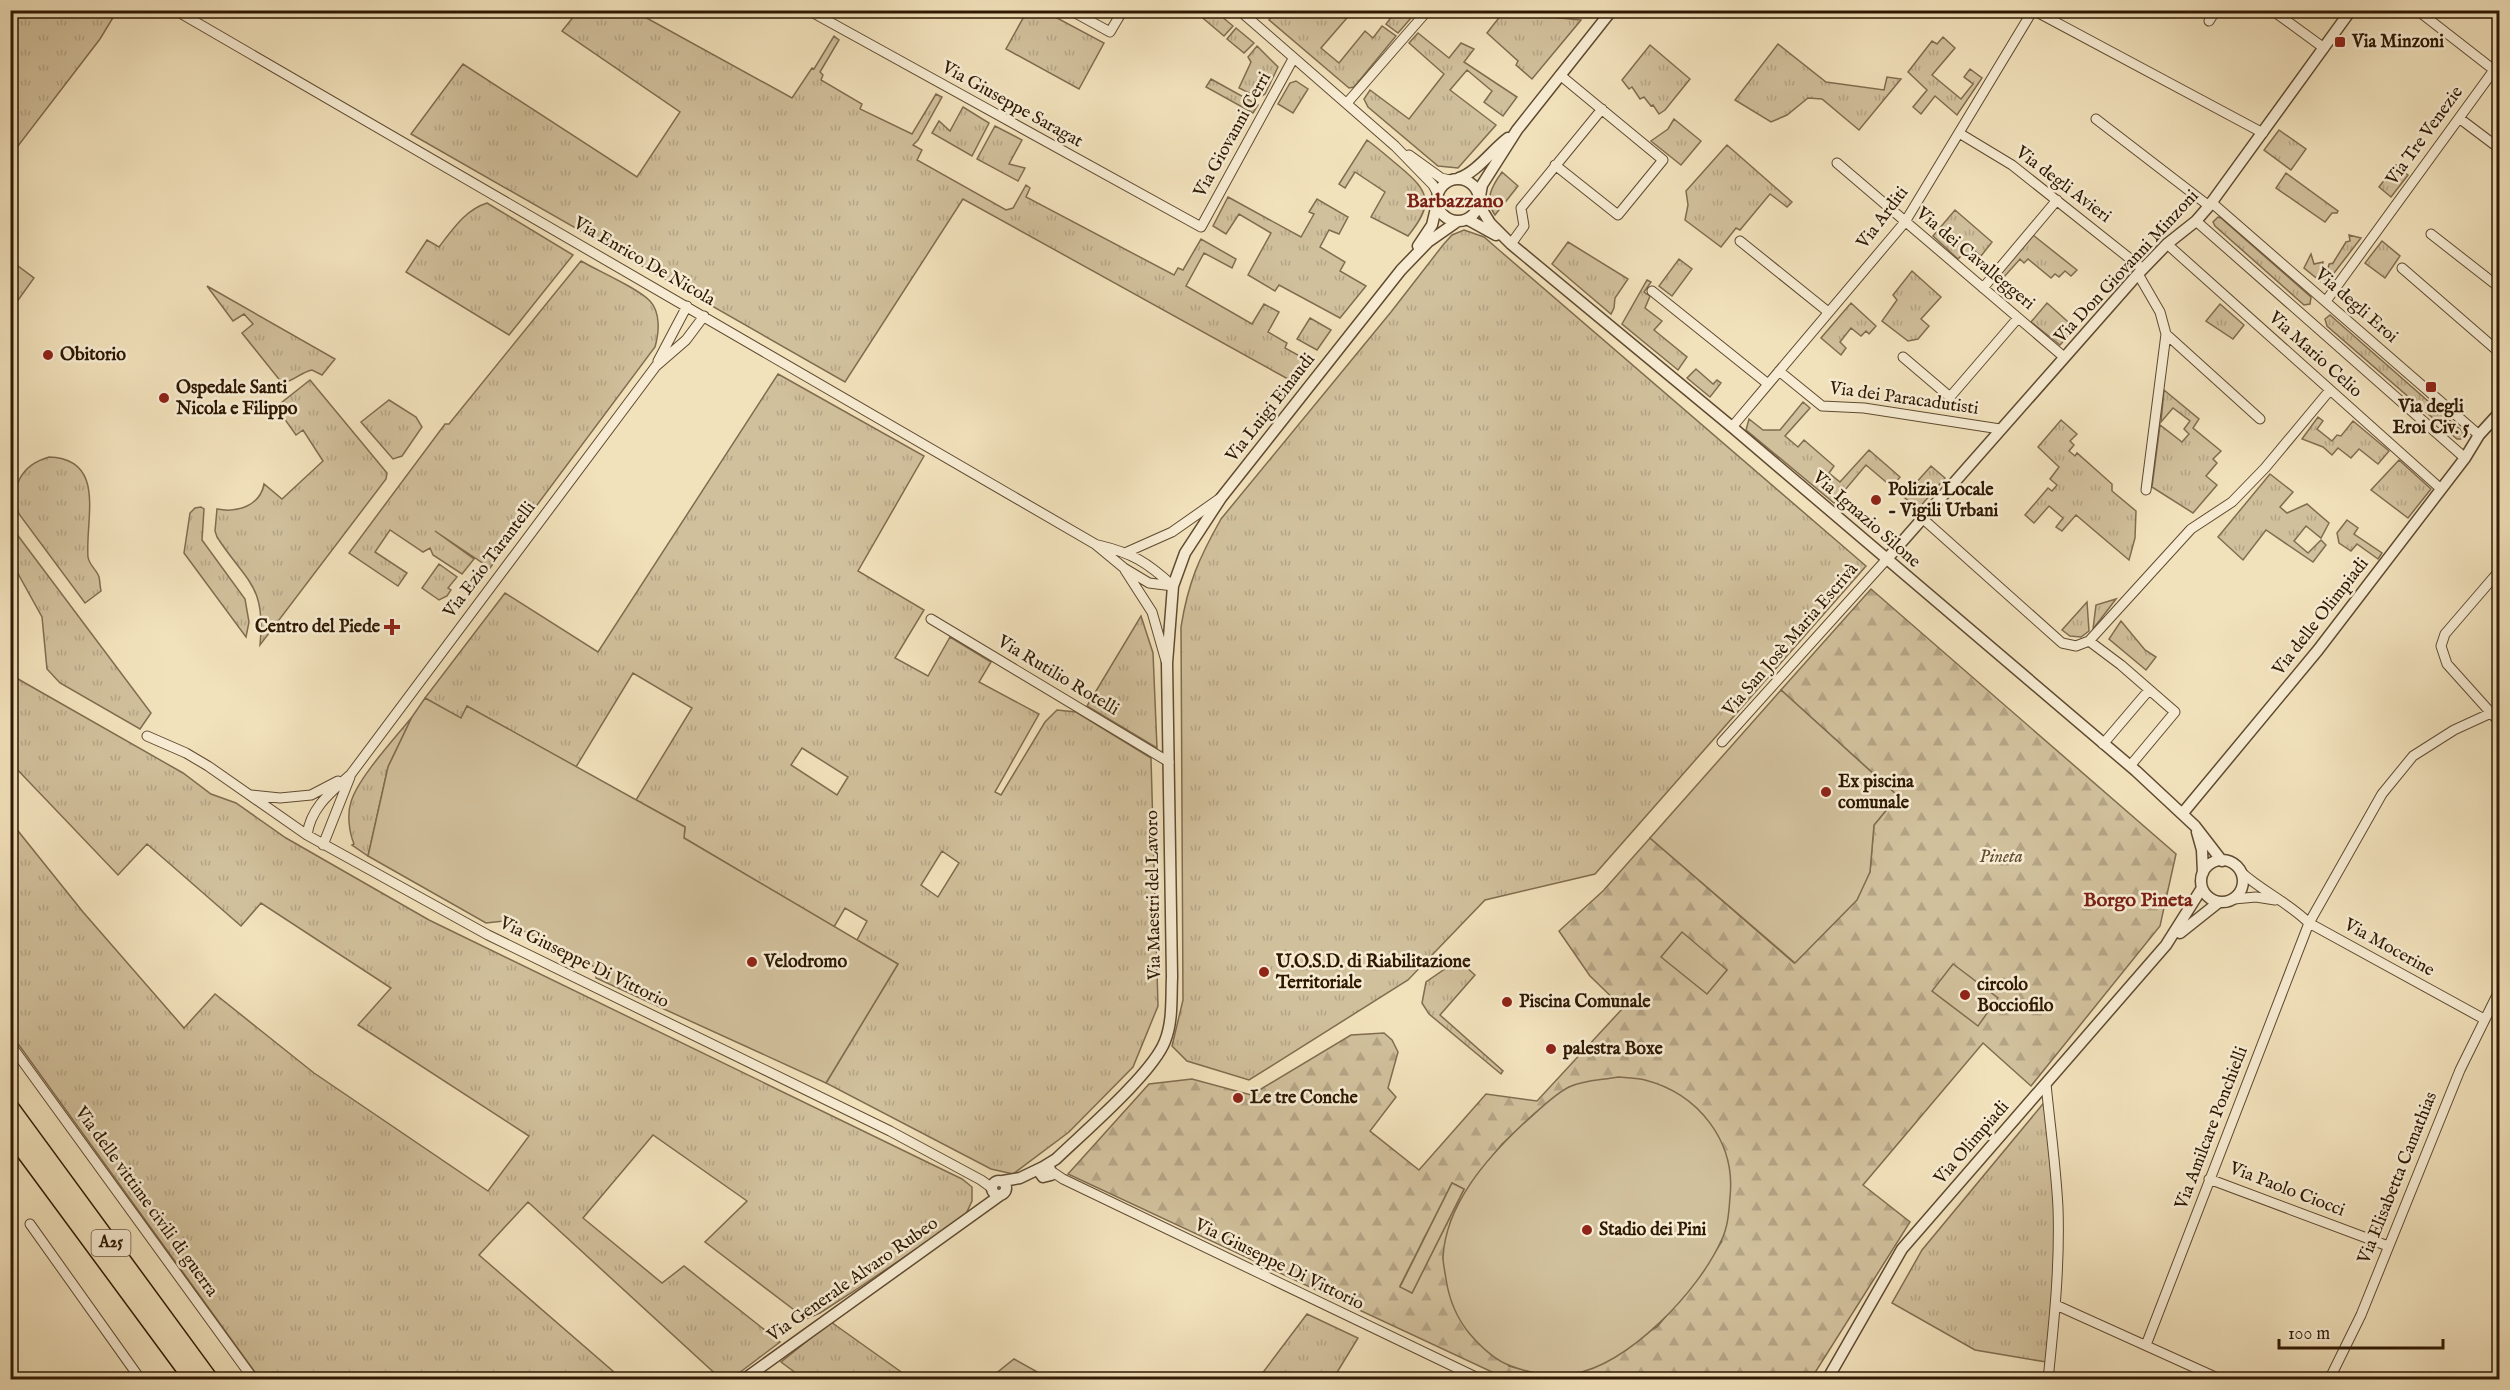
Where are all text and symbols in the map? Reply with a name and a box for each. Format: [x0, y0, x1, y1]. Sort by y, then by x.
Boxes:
place label: Via Minzoni [2351, 31, 2444, 54]
marker: Via Minzoni [2333, 35, 2347, 49]
street label: Via Giuseppe Saragat [936, 56, 1087, 153]
street label: Via Giovanni Cerri [1189, 68, 1277, 203]
street label: Via Tre Venezie [2381, 82, 2469, 191]
street label: Via degli Avieri [2010, 141, 2116, 229]
street label: Via Arditi [1851, 182, 1914, 255]
street label: Via Don Giovanni Minzoni [2049, 185, 2204, 349]
district label: Barbazzano [1406, 189, 1504, 214]
street label: Via dei Cavalleggeri [1910, 202, 2039, 316]
street label: Via Enrico De Nicola [568, 212, 719, 312]
street label: Via degli Eroi [2309, 263, 2403, 349]
street label: Via Mario Celio [2263, 306, 2367, 403]
place label: Obitorio [60, 344, 126, 367]
marker: Obitorio [41, 348, 55, 362]
street label: Via Luigi Einaudi [1221, 349, 1321, 468]
place label: Ospedale Santi Nicola e Filippo [175, 377, 298, 421]
street label: Via dei Paracadutisti [1827, 377, 1980, 421]
marker: Via degli Eroi Civ. 5 [2424, 380, 2438, 394]
marker: Ospedale Santi Nicola e Filippo [157, 391, 171, 405]
place label: Via degli Eroi Civ. 5 [2393, 396, 2470, 440]
street label: Via Ignazio Silone [1806, 466, 1925, 573]
place label: Polizia Locale - Vigili Urbani [1888, 479, 1999, 523]
marker: Polizia Locale - Vigili Urbani [1869, 493, 1883, 507]
street label: Via Ezio Tarantelli [438, 497, 541, 624]
street label: Via delle Olimpiadi [2267, 553, 2374, 681]
street label: Via San Josè Maria Escrivà [1718, 559, 1864, 722]
place label: Centro del Piede [255, 616, 381, 639]
marker: Centro del Piede [385, 620, 399, 634]
street label: Via Rutilio Rotelli [992, 630, 1123, 721]
place label: Ex piscina comunale [1838, 771, 1915, 815]
marker: Ex piscina comunale [1819, 785, 1833, 799]
street label: Via Maestri del Lavoro [1141, 810, 1167, 981]
park label: Pineta [1979, 846, 2023, 869]
district label: Borgo Pineta [2083, 888, 2193, 913]
street label: Via Giuseppe Di Vittorio [495, 912, 673, 1014]
street label: Via Mocerine [2339, 913, 2438, 982]
place label: Velodromo [763, 951, 847, 974]
place label: U.O.S.D. di Riabilitazione Territoriale [1275, 951, 1471, 995]
marker: Velodromo [745, 955, 759, 969]
marker: U.O.S.D. di Riabilitazione Territoriale [1257, 965, 1271, 979]
place label: circolo Bocciofilo [1977, 974, 2054, 1018]
marker: circolo Bocciofilo [1958, 988, 1972, 1002]
place label: Piscina Comunale [1519, 991, 1651, 1014]
marker: Piscina Comunale [1500, 995, 1514, 1009]
place label: palestra Boxe [1562, 1038, 1664, 1061]
marker: palestra Boxe [1544, 1042, 1558, 1056]
street label: Via Amilcare Ponchielli [2170, 1043, 2254, 1214]
place label: Le tre Conche [1250, 1087, 1358, 1110]
street label: Via Elisabetta Camathias [2353, 1089, 2443, 1268]
marker: Le tre Conche [1231, 1091, 1245, 1105]
street label: Via Olimpiadi [1929, 1096, 2015, 1190]
street label: Via delle vittime civili di guerra [69, 1102, 223, 1302]
street label: Via Paolo Ciocci [2225, 1157, 2348, 1223]
street label: Via Generale Alvaro Rubeo [762, 1212, 943, 1348]
street label: Via Giuseppe Di Vittorio [1190, 1214, 1368, 1316]
place label: Stadio dei Pini [1599, 1219, 1707, 1242]
marker: Stadio dei Pini [1580, 1223, 1594, 1237]
road number: A25 [92, 1230, 130, 1256]
scale bar [2279, 1312, 2442, 1350]
text: 100 m [2288, 1323, 2330, 1346]

